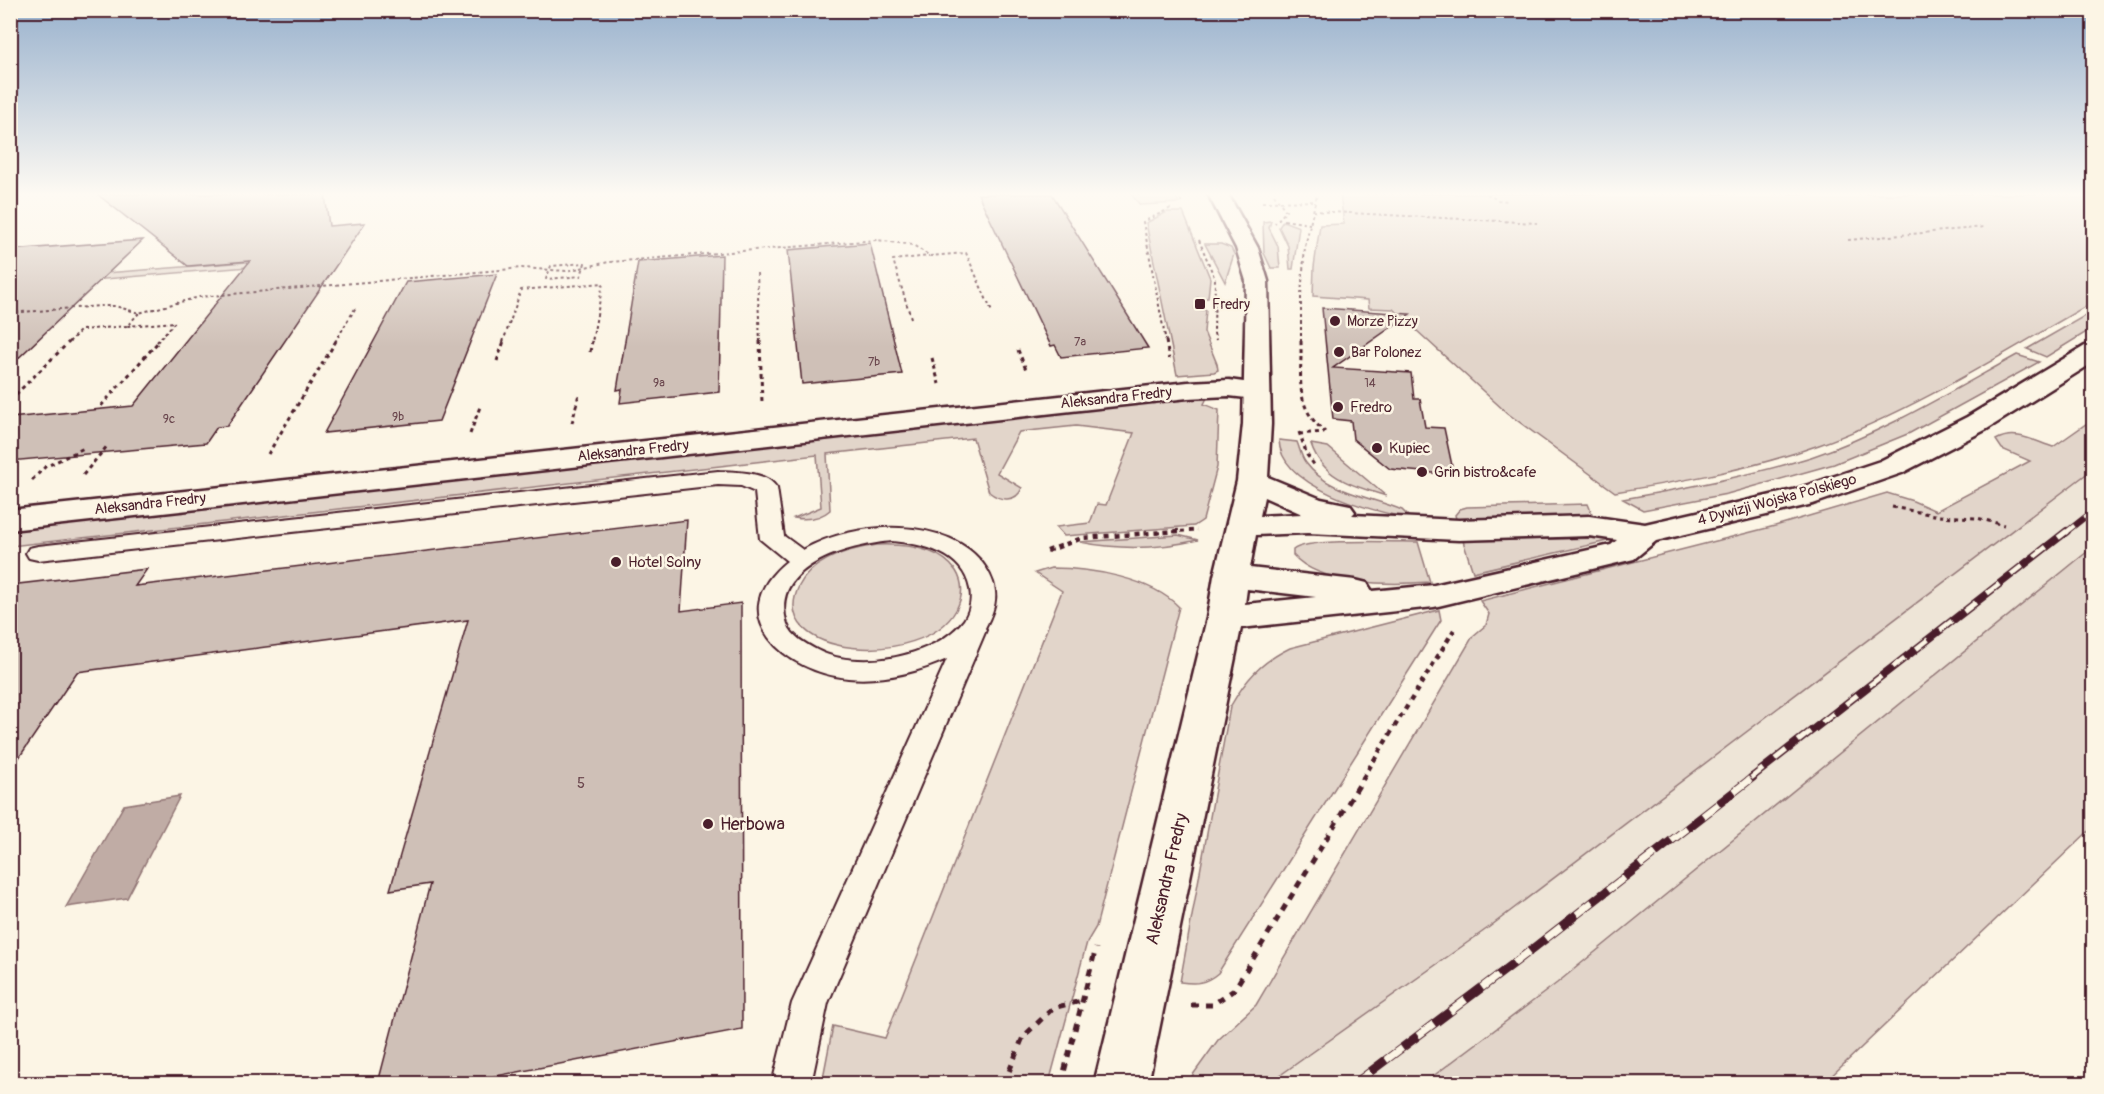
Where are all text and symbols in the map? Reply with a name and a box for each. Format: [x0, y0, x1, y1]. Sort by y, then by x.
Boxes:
place label: Fredry [1212, 296, 1250, 313]
marker: Fredry [1193, 297, 1207, 311]
place label: Morze Pizzy [1347, 313, 1418, 330]
marker: Morze Pizzy [1328, 314, 1342, 328]
house number: 7a [1074, 335, 1086, 350]
place label: Bar Polonez [1351, 344, 1422, 361]
marker: Bar Polonez [1332, 345, 1346, 359]
house number: 7b [868, 355, 880, 370]
house number: 9a [653, 376, 665, 391]
house number: 14 [1364, 376, 1376, 391]
street label: Aleksandra Fredry [1059, 383, 1173, 413]
place label: Fredro [1350, 398, 1392, 417]
marker: Fredro [1331, 400, 1345, 414]
house number: 9b [392, 410, 404, 425]
house number: 9c [163, 412, 175, 427]
street label: Aleksandra Fredry [576, 436, 690, 466]
place label: Kupiec [1389, 439, 1431, 458]
marker: Kupiec [1370, 441, 1384, 455]
place label: Grin bistro&cafe [1434, 463, 1537, 482]
marker: Grin bistro&cafe [1415, 465, 1429, 479]
street label: 4 Dywizji Wojska Polskiego [1695, 470, 1859, 530]
street label: Aleksandra Fredry [93, 489, 207, 519]
place label: Hotel Solny [628, 553, 701, 572]
marker: Hotel Solny [609, 555, 623, 569]
house number: 5 [577, 774, 585, 793]
street label: Aleksandra Fredry [1141, 811, 1193, 947]
place label: Herbowa [720, 813, 785, 836]
marker: Herbowa [701, 817, 715, 831]

